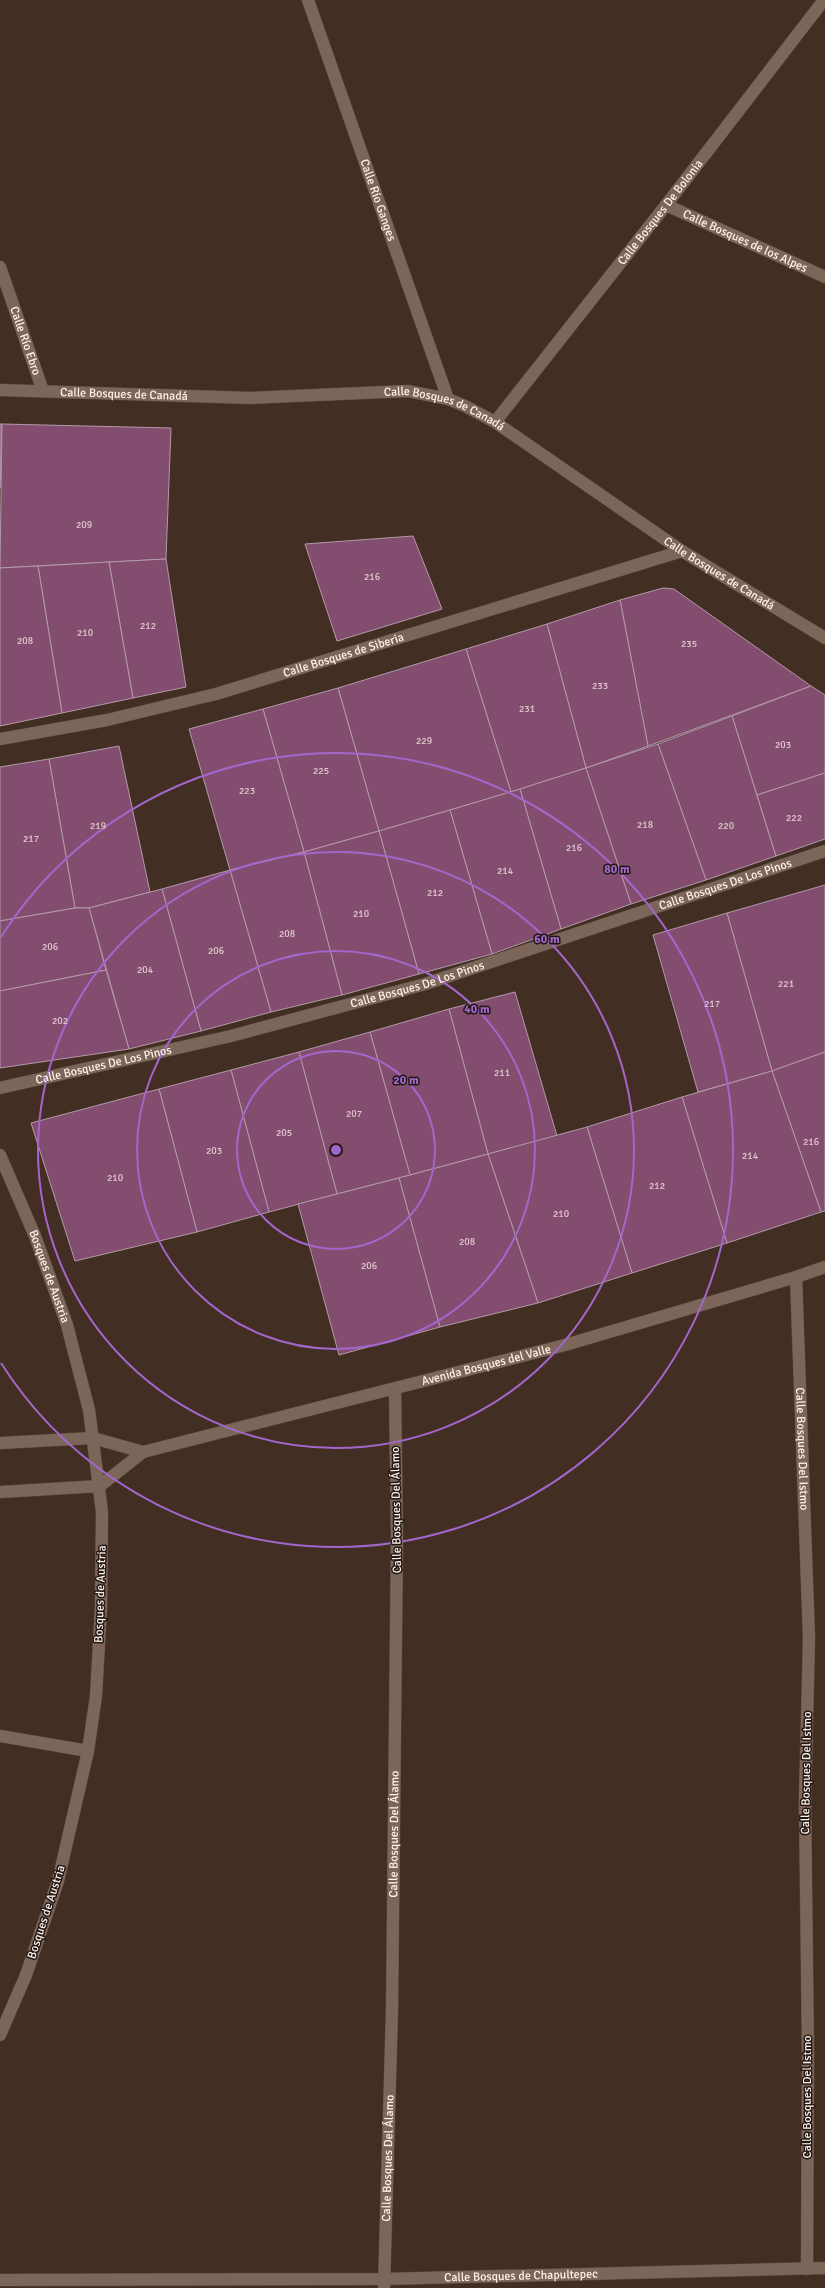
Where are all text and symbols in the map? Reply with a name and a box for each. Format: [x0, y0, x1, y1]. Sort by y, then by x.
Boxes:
street label: Calle Río Ganges [356, 157, 399, 243]
street label: Calle Bosques De Bolonia [615, 157, 706, 268]
street label: Calle Bosques de los Alpes [680, 207, 810, 276]
street label: Calle Río Ebro [6, 305, 44, 377]
street label: Calle Bosques de Canadá [384, 384, 508, 434]
street label: Calle Bosques de Canadá [60, 385, 188, 404]
house number: 209 [76, 519, 92, 531]
street label: Calle Bosques de Canadá [661, 534, 777, 614]
house number: 216 [364, 571, 380, 583]
house number: 212 [140, 620, 156, 632]
house number: 210 [77, 627, 93, 639]
street label: Calle Bosques de Siberia [281, 630, 406, 681]
house number: 208 [17, 635, 33, 647]
house number: 235 [681, 638, 697, 650]
house number: 233 [592, 680, 608, 692]
house number: 231 [519, 703, 535, 715]
house number: 229 [416, 735, 432, 747]
house number: 203 [775, 739, 791, 751]
house number: 225 [313, 765, 329, 777]
house number: 223 [239, 785, 255, 797]
house number: 222 [786, 812, 802, 824]
house number: 218 [637, 819, 653, 831]
house number: 219 [90, 820, 106, 832]
house number: 220 [718, 820, 734, 832]
house number: 217 [23, 833, 39, 845]
house number: 216 [566, 842, 582, 854]
street label: Calle Bosques De Los Pinos [657, 856, 794, 914]
text: 80 m [604, 862, 630, 877]
house number: 214 [497, 865, 514, 877]
house number: 212 [427, 887, 443, 899]
house number: 210 [353, 908, 369, 920]
house number: 208 [279, 928, 295, 940]
text: 60 m [534, 932, 560, 947]
house number: 206 [42, 941, 58, 953]
house number: 206 [208, 945, 224, 957]
street label: Calle Bosques De Los Pinos [349, 958, 486, 1012]
house number: 204 [137, 964, 154, 976]
house number: 221 [778, 978, 794, 990]
house number: 217 [704, 998, 720, 1010]
text: 40 m [464, 1002, 490, 1017]
house number: 202 [52, 1015, 68, 1027]
street label: Calle Bosques De Los Pinos [34, 1043, 173, 1088]
house number: 211 [494, 1067, 510, 1079]
text: 20 m [393, 1073, 419, 1088]
house number: 207 [346, 1108, 362, 1120]
house number: 205 [276, 1127, 292, 1139]
house number: 216 [803, 1136, 819, 1148]
centre of rings [329, 1143, 343, 1157]
house number: 203 [206, 1145, 222, 1157]
house number: 214 [742, 1150, 759, 1162]
house number: 210 [107, 1172, 123, 1184]
house number: 212 [649, 1180, 665, 1192]
house number: 210 [553, 1208, 569, 1220]
street label: Bosques de Austria [25, 1228, 73, 1325]
house number: 208 [459, 1236, 475, 1248]
house number: 206 [361, 1260, 377, 1272]
street label: Avenida Bosques del Valle [420, 1342, 553, 1389]
street label: Calle Bosques Del Istmo [792, 1387, 811, 1511]
street label: Calle Bosques Del Álamo [388, 1446, 405, 1574]
street label: Bosques de Austria [91, 1545, 110, 1643]
street label: Calle Bosques Del Istmo [798, 1711, 815, 1835]
street label: Calle Bosques Del Álamo [386, 1771, 403, 1898]
street label: Bosques de Austria [24, 1863, 69, 1961]
street label: Calle Bosques Del Istmo [800, 2036, 815, 2158]
street label: Calle Bosques Del Álamo [379, 2094, 398, 2222]
street label: Calle Bosques de Chapultepec [444, 2267, 598, 2285]

